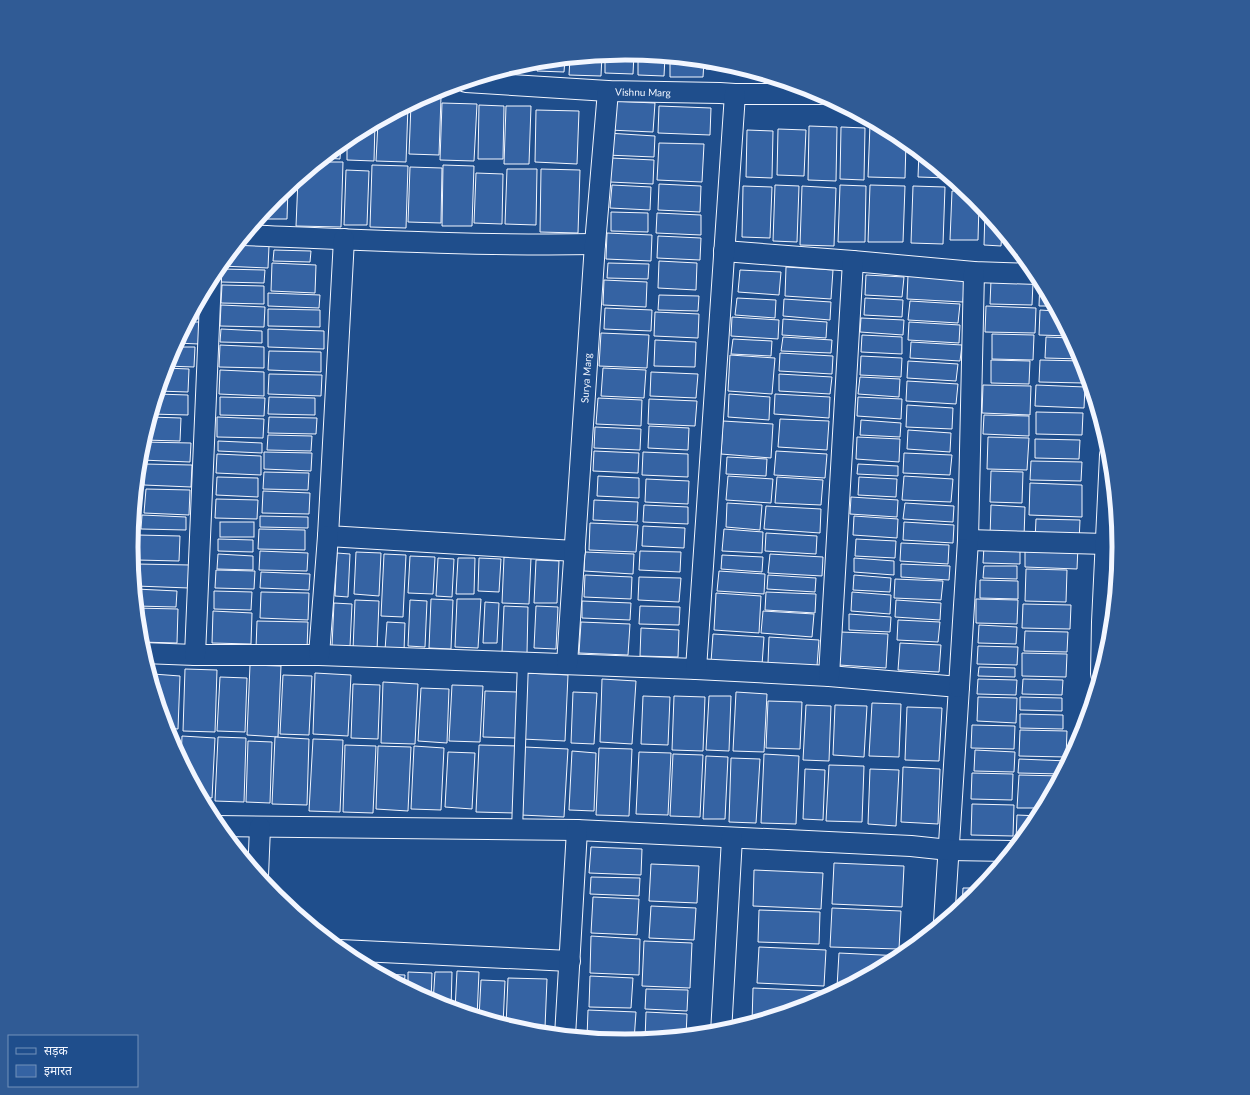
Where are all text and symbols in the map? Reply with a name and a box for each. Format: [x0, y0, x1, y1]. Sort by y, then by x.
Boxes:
street label: Vishnu Marg [615, 86, 671, 98]
street label: Surya Marg [578, 353, 594, 403]
legend [8, 1035, 138, 1087]
text: सड़क [44, 1043, 69, 1058]
text: इमारत [44, 1063, 73, 1078]

